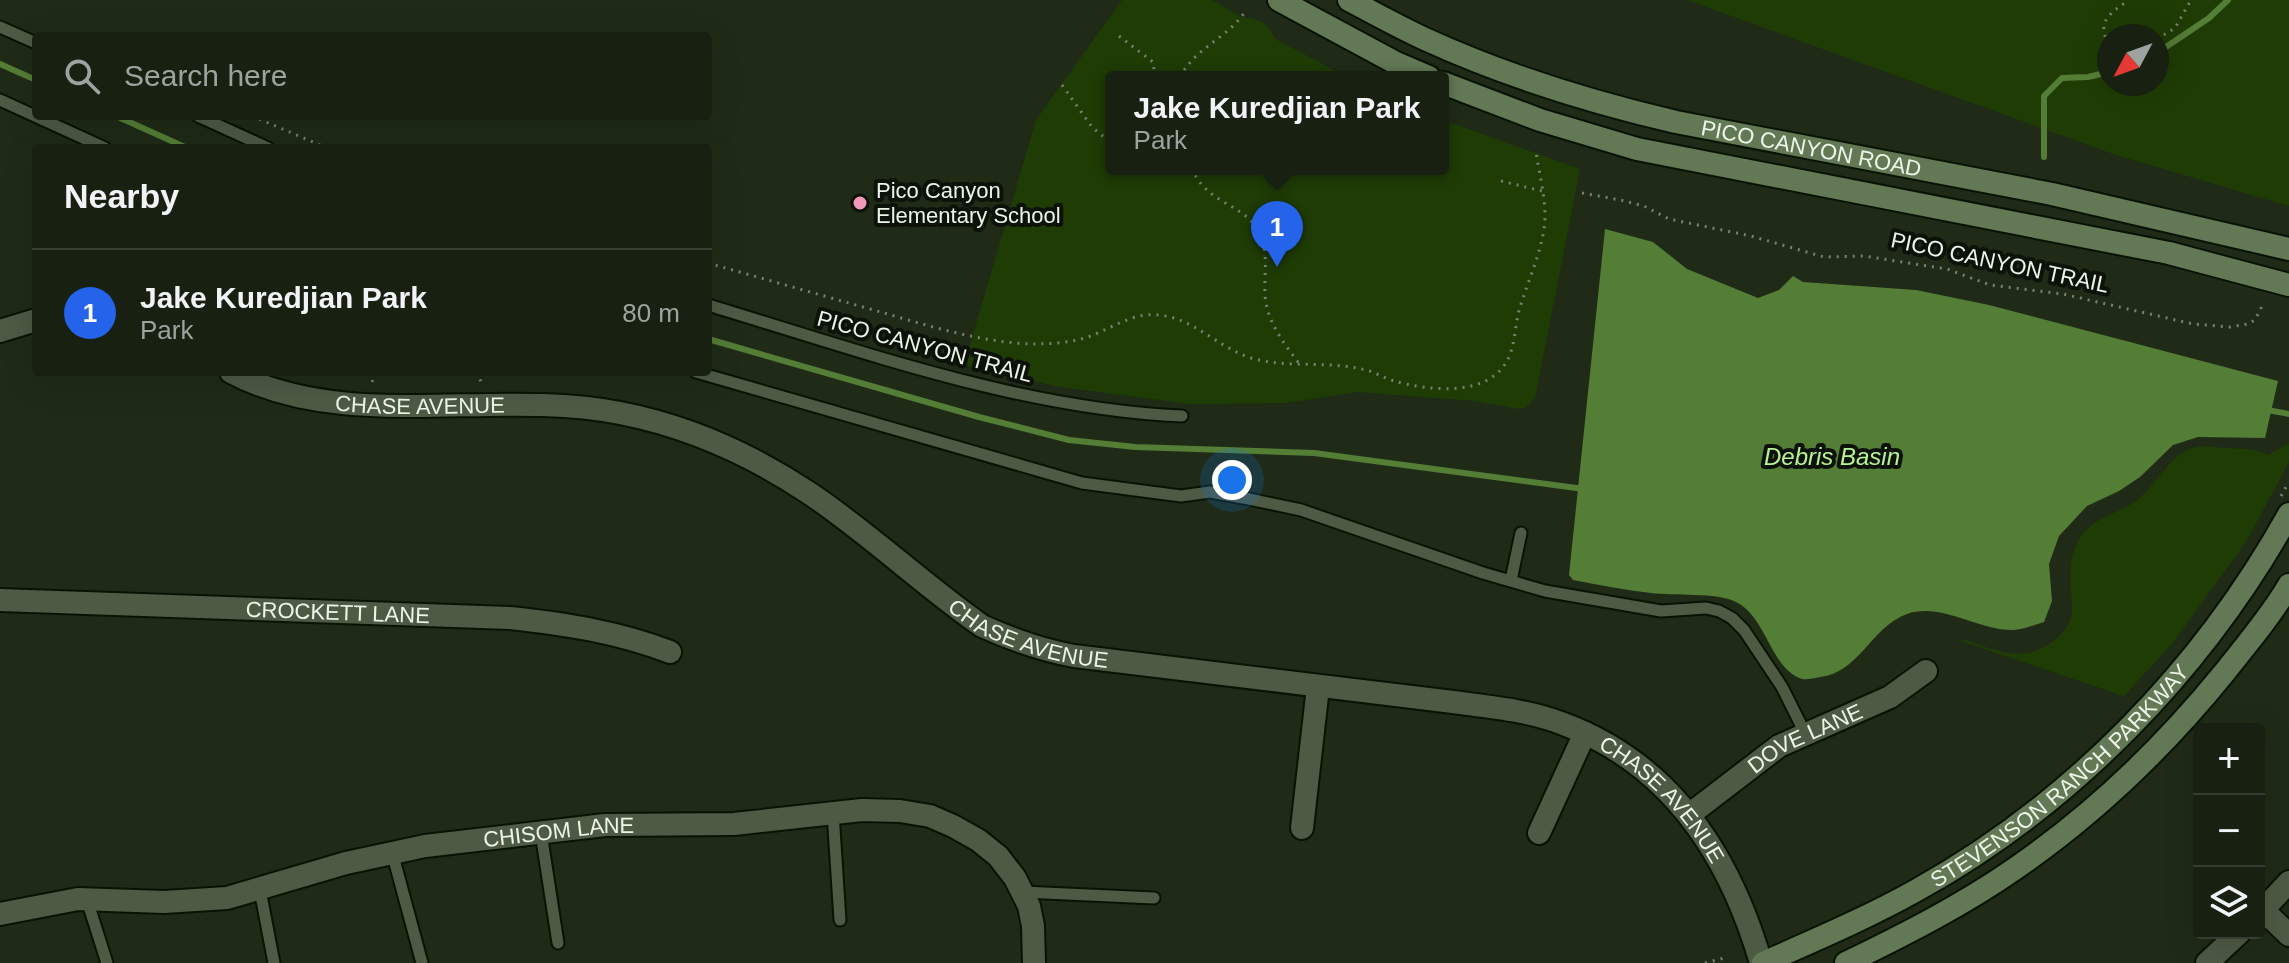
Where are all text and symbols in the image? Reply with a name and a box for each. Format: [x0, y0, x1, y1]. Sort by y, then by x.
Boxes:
north arrow [2097, 24, 2169, 96]
search box [32, 32, 712, 120]
icon: search [60, 54, 104, 98]
text: Search here [124, 59, 287, 92]
popup [1105, 71, 1449, 175]
text: Jake Kuredjian Park [1134, 91, 1420, 124]
street label: PICO CANYON ROAD [1699, 115, 1923, 182]
text: Park [1134, 125, 1187, 155]
text: Nearby [64, 177, 179, 215]
place label: Pico Canyon Elementary School [876, 178, 1061, 228]
marker: Pico Canyon Elementary School [851, 194, 869, 212]
pin: 1 [1251, 201, 1303, 267]
street label: PICO CANYON TRAIL [1889, 227, 2111, 298]
text: Jake Kuredjian Park [140, 281, 427, 314]
text: 1 [83, 298, 97, 328]
text: 80 m [622, 298, 680, 328]
street label: PICO CANYON TRAIL [814, 306, 1035, 387]
text: Park [140, 315, 193, 345]
street label: CHASE AVENUE [334, 390, 505, 419]
water label: Debris Basin [1764, 443, 1900, 470]
your location [1212, 460, 1252, 500]
street label: CHASE AVENUE [943, 594, 1110, 673]
street label: CROCKETT LANE [245, 597, 430, 628]
street label: STEVENSON RANCH PARKWAY [1926, 659, 2194, 893]
street label: DOVE LANE [1743, 699, 1866, 778]
map controls [2193, 723, 2265, 939]
button: + [2193, 723, 2265, 795]
street label: CHASE AVENUE [1595, 731, 1729, 867]
button: − [2193, 795, 2265, 867]
street label: CHISOM LANE [482, 813, 634, 852]
button: layers [2193, 867, 2265, 939]

